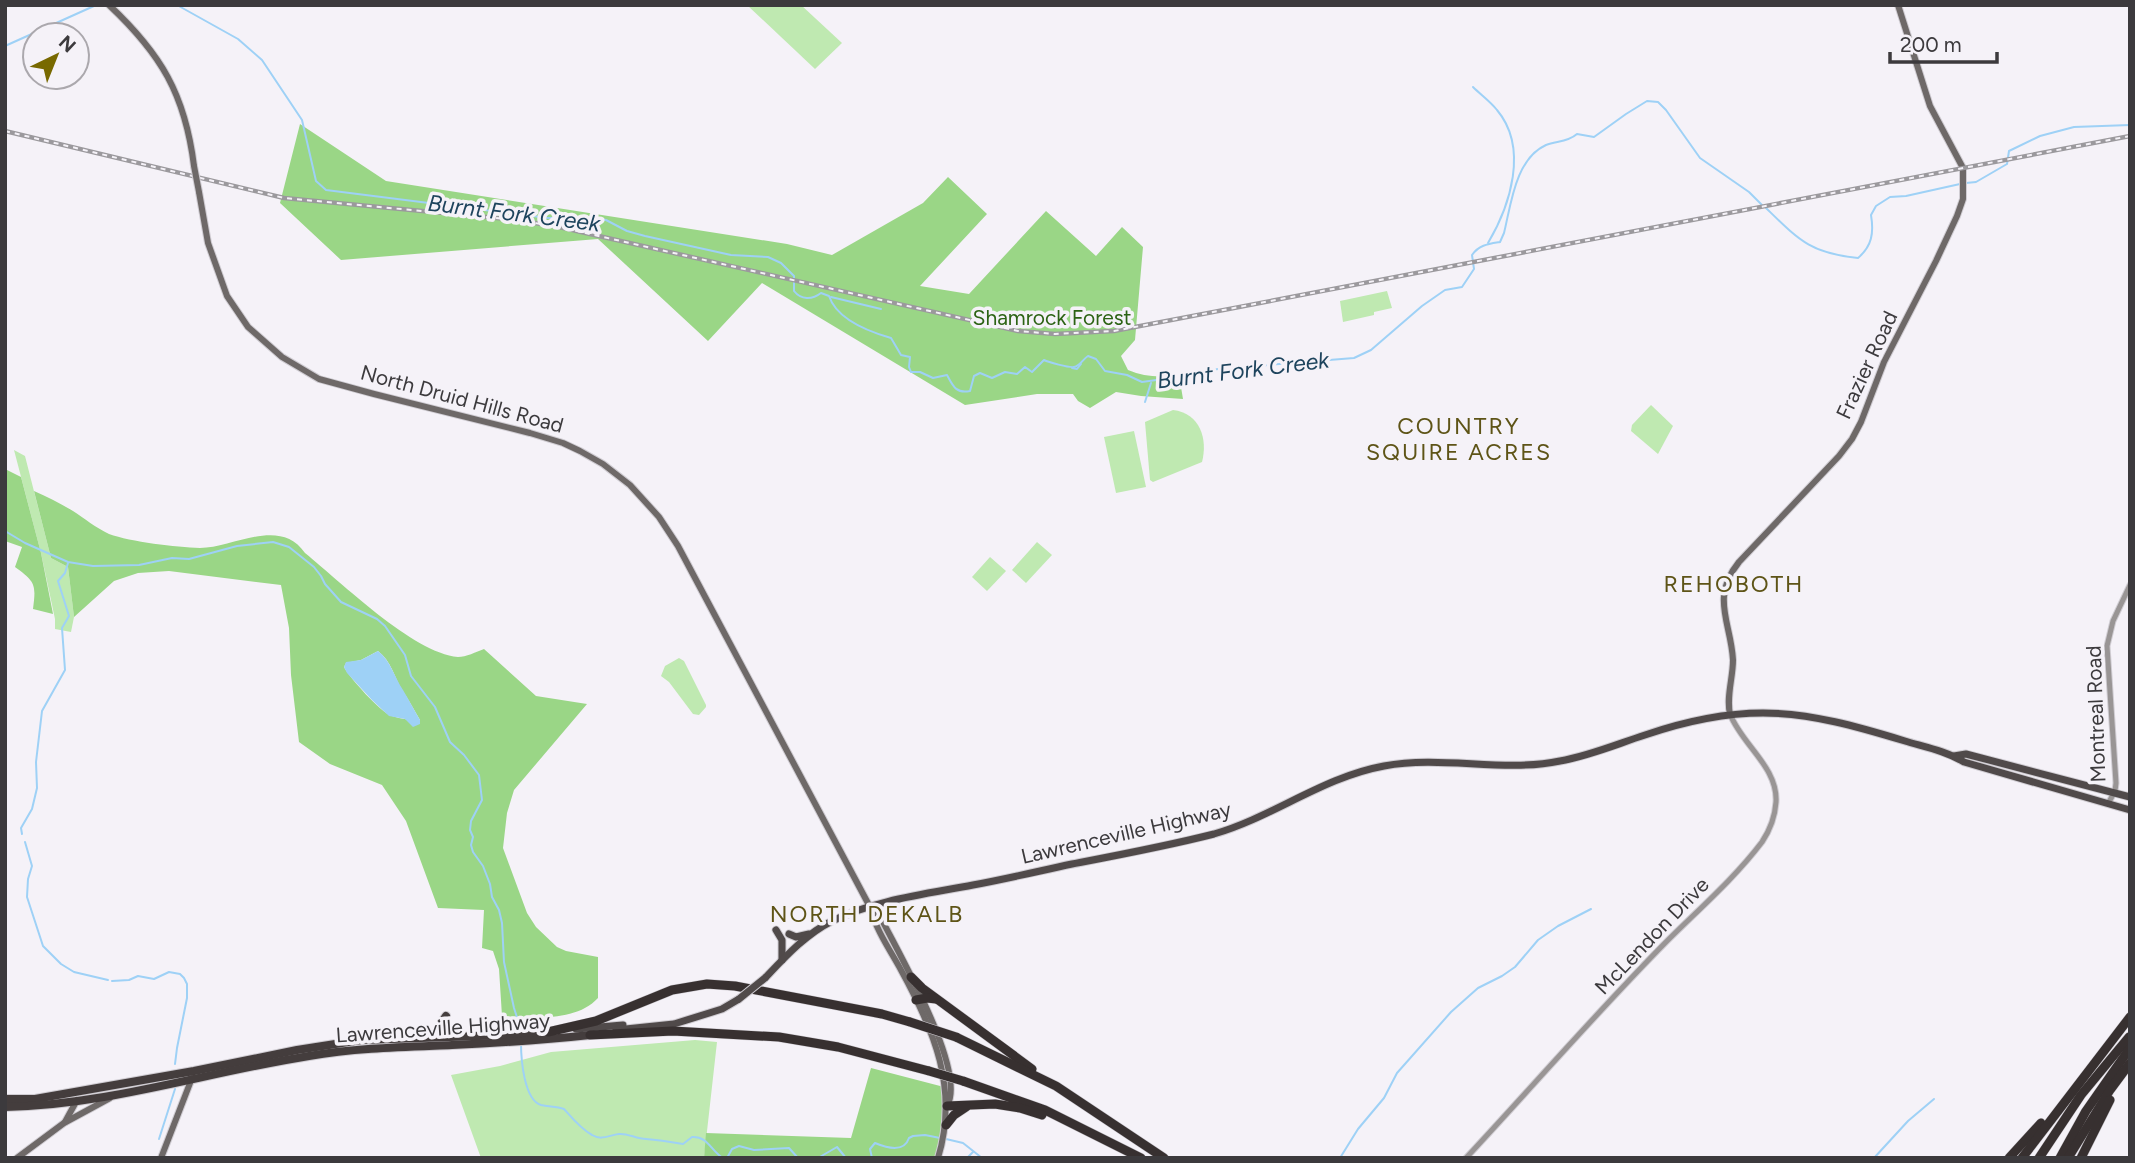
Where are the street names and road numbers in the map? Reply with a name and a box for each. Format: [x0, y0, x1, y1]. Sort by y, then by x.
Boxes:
street label: Frazier Road [1831, 307, 1902, 423]
street label: North Druid Hills Road [358, 359, 566, 438]
street label: Montreal Road [2081, 645, 2110, 783]
street label: Lawrenceville Highway [1018, 796, 1233, 869]
street label: McLendon Drive [1589, 872, 1714, 999]
street label: Lawrenceville Highway [335, 1008, 551, 1047]

